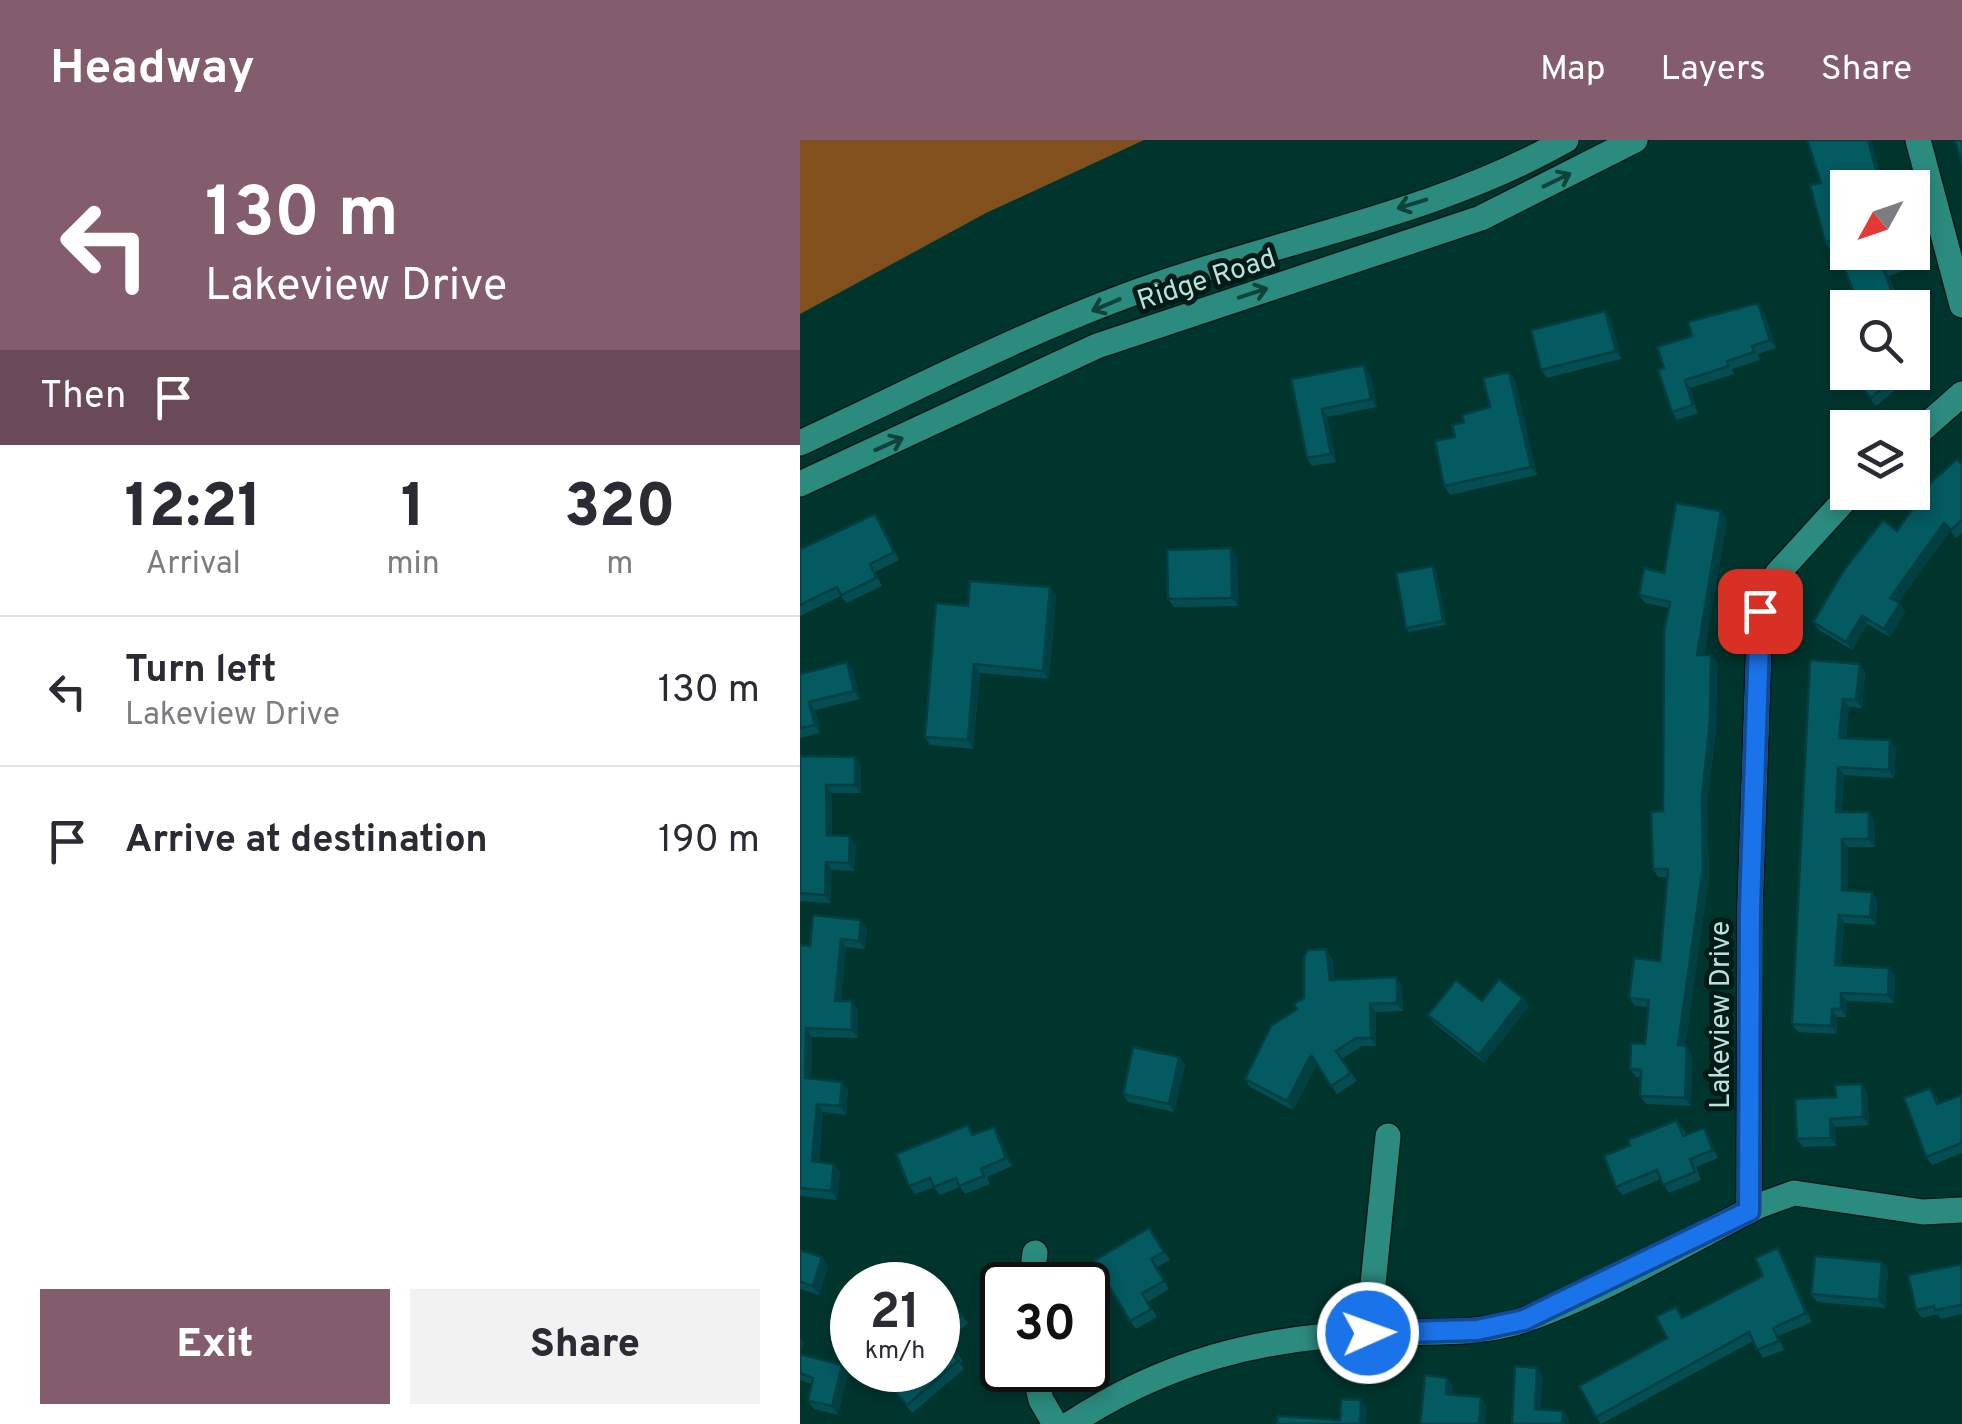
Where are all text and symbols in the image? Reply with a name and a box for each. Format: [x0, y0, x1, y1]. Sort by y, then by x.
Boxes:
text: Headway [50, 40, 255, 100]
text: Map [1540, 48, 1606, 92]
text: Layers [1661, 48, 1766, 92]
text: Share [1821, 48, 1912, 92]
one-way arrow [1542, 170, 1572, 189]
north arrow [1830, 170, 1930, 270]
map controls [1830, 170, 1930, 510]
text: 130 m [205, 172, 399, 261]
icon: left [40, 180, 170, 310]
one-way arrow [1397, 197, 1428, 215]
street label: Ridge Road [1133, 242, 1281, 320]
text: Lakeview Drive [205, 259, 507, 316]
one-way arrow [1237, 283, 1269, 301]
button: search [1830, 290, 1930, 390]
one-way arrow [1091, 298, 1121, 316]
icon: arrive [146, 370, 201, 425]
text: Then [40, 373, 126, 422]
button: layers [1830, 410, 1930, 510]
one-way arrow [873, 434, 904, 452]
text: 12:21 [125, 472, 262, 548]
text: 1 [401, 472, 425, 548]
text: 320 [564, 472, 675, 548]
text: Arrival [146, 545, 241, 585]
text: min [386, 545, 440, 585]
text: m [606, 545, 633, 585]
pin [1718, 569, 1803, 654]
icon: arrive [1733, 584, 1788, 639]
text: Turn left [125, 647, 277, 696]
icon: left [40, 664, 95, 719]
text: 130 m [658, 667, 760, 716]
text: Lakeview Drive [125, 696, 340, 736]
icon: arrive [40, 814, 95, 869]
text: Arrive at destination [125, 817, 488, 866]
text: 190 m [658, 817, 760, 866]
street label: Lakeview Drive [1704, 921, 1740, 1109]
speed limit sign: 30 [980, 1262, 1110, 1392]
position arrow [1316, 1281, 1420, 1385]
text: 21 [870, 1283, 920, 1346]
button: Exit [40, 1289, 390, 1404]
button: Share [410, 1289, 760, 1404]
text: km/h [865, 1336, 925, 1368]

